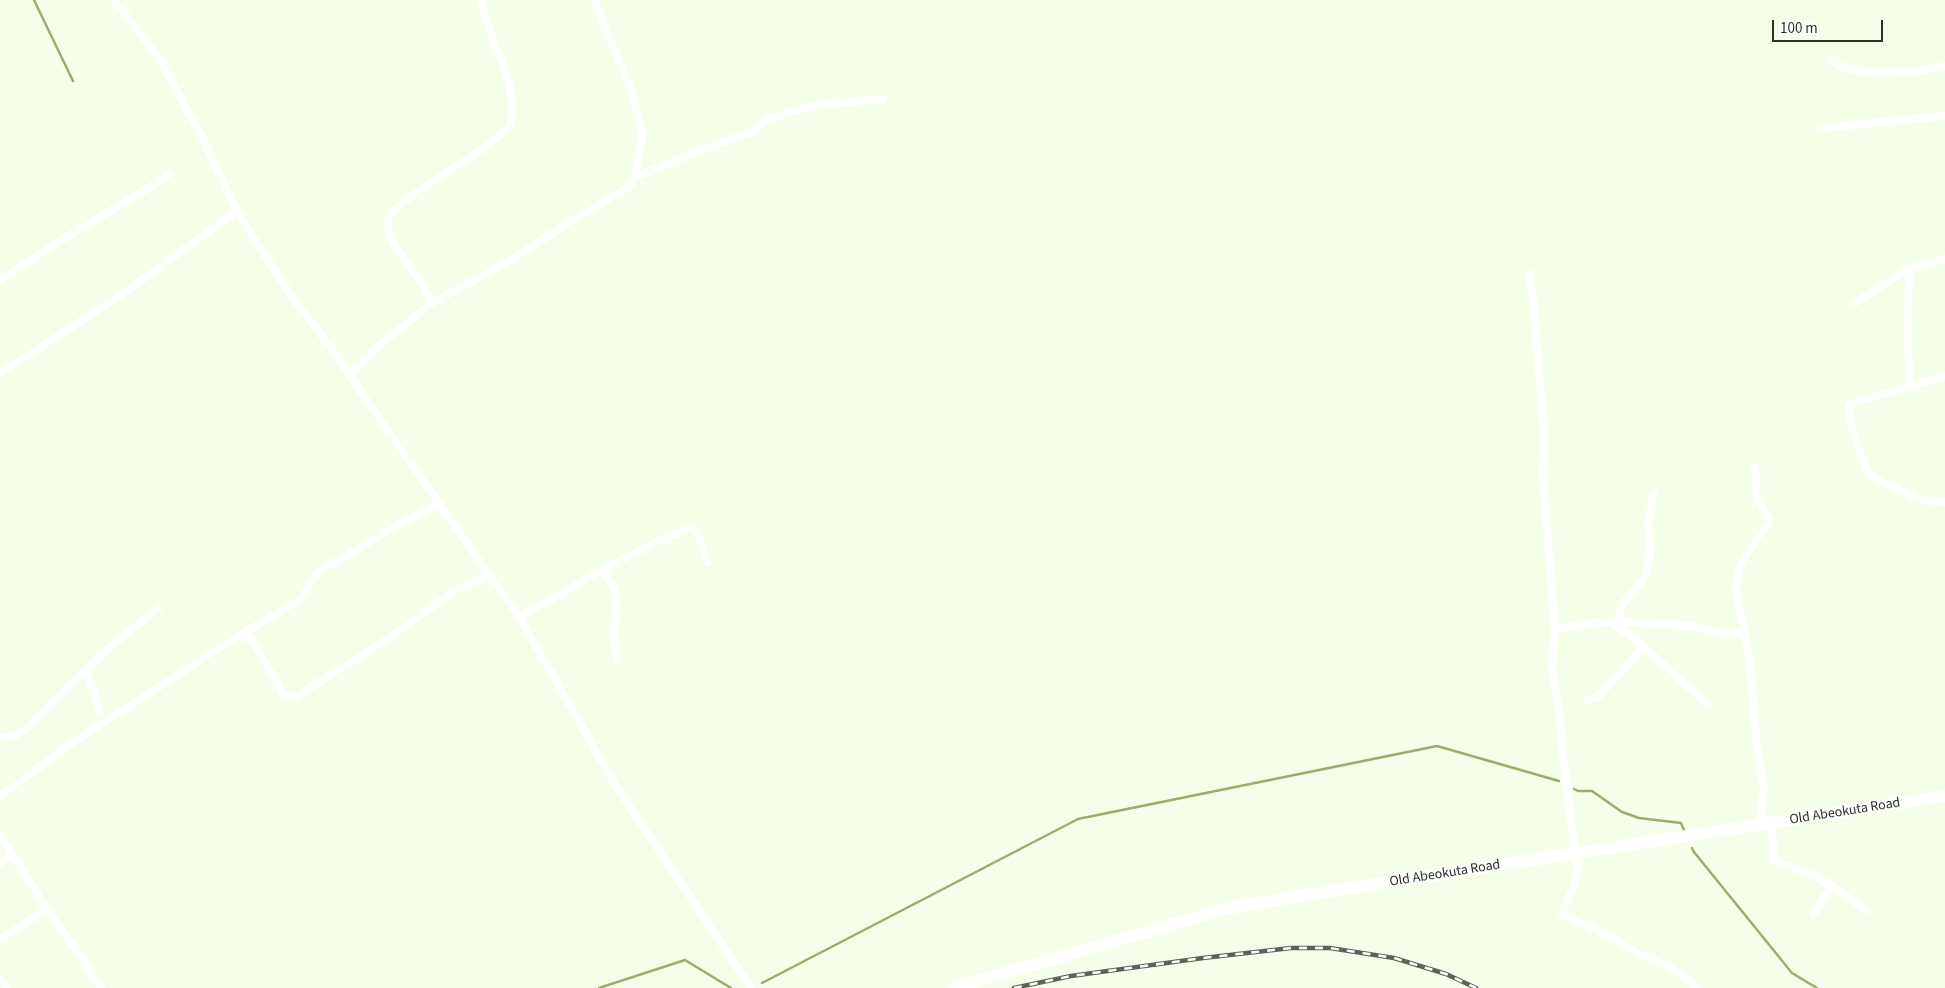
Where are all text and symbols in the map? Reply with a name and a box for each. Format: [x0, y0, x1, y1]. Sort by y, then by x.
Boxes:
scale bar [1775, 10, 1886, 42]
text: 100 m [1780, 18, 1818, 39]
street label: Old Abeokuta Road [1788, 795, 1902, 829]
street label: Old Abeokuta Road [1388, 857, 1502, 891]

